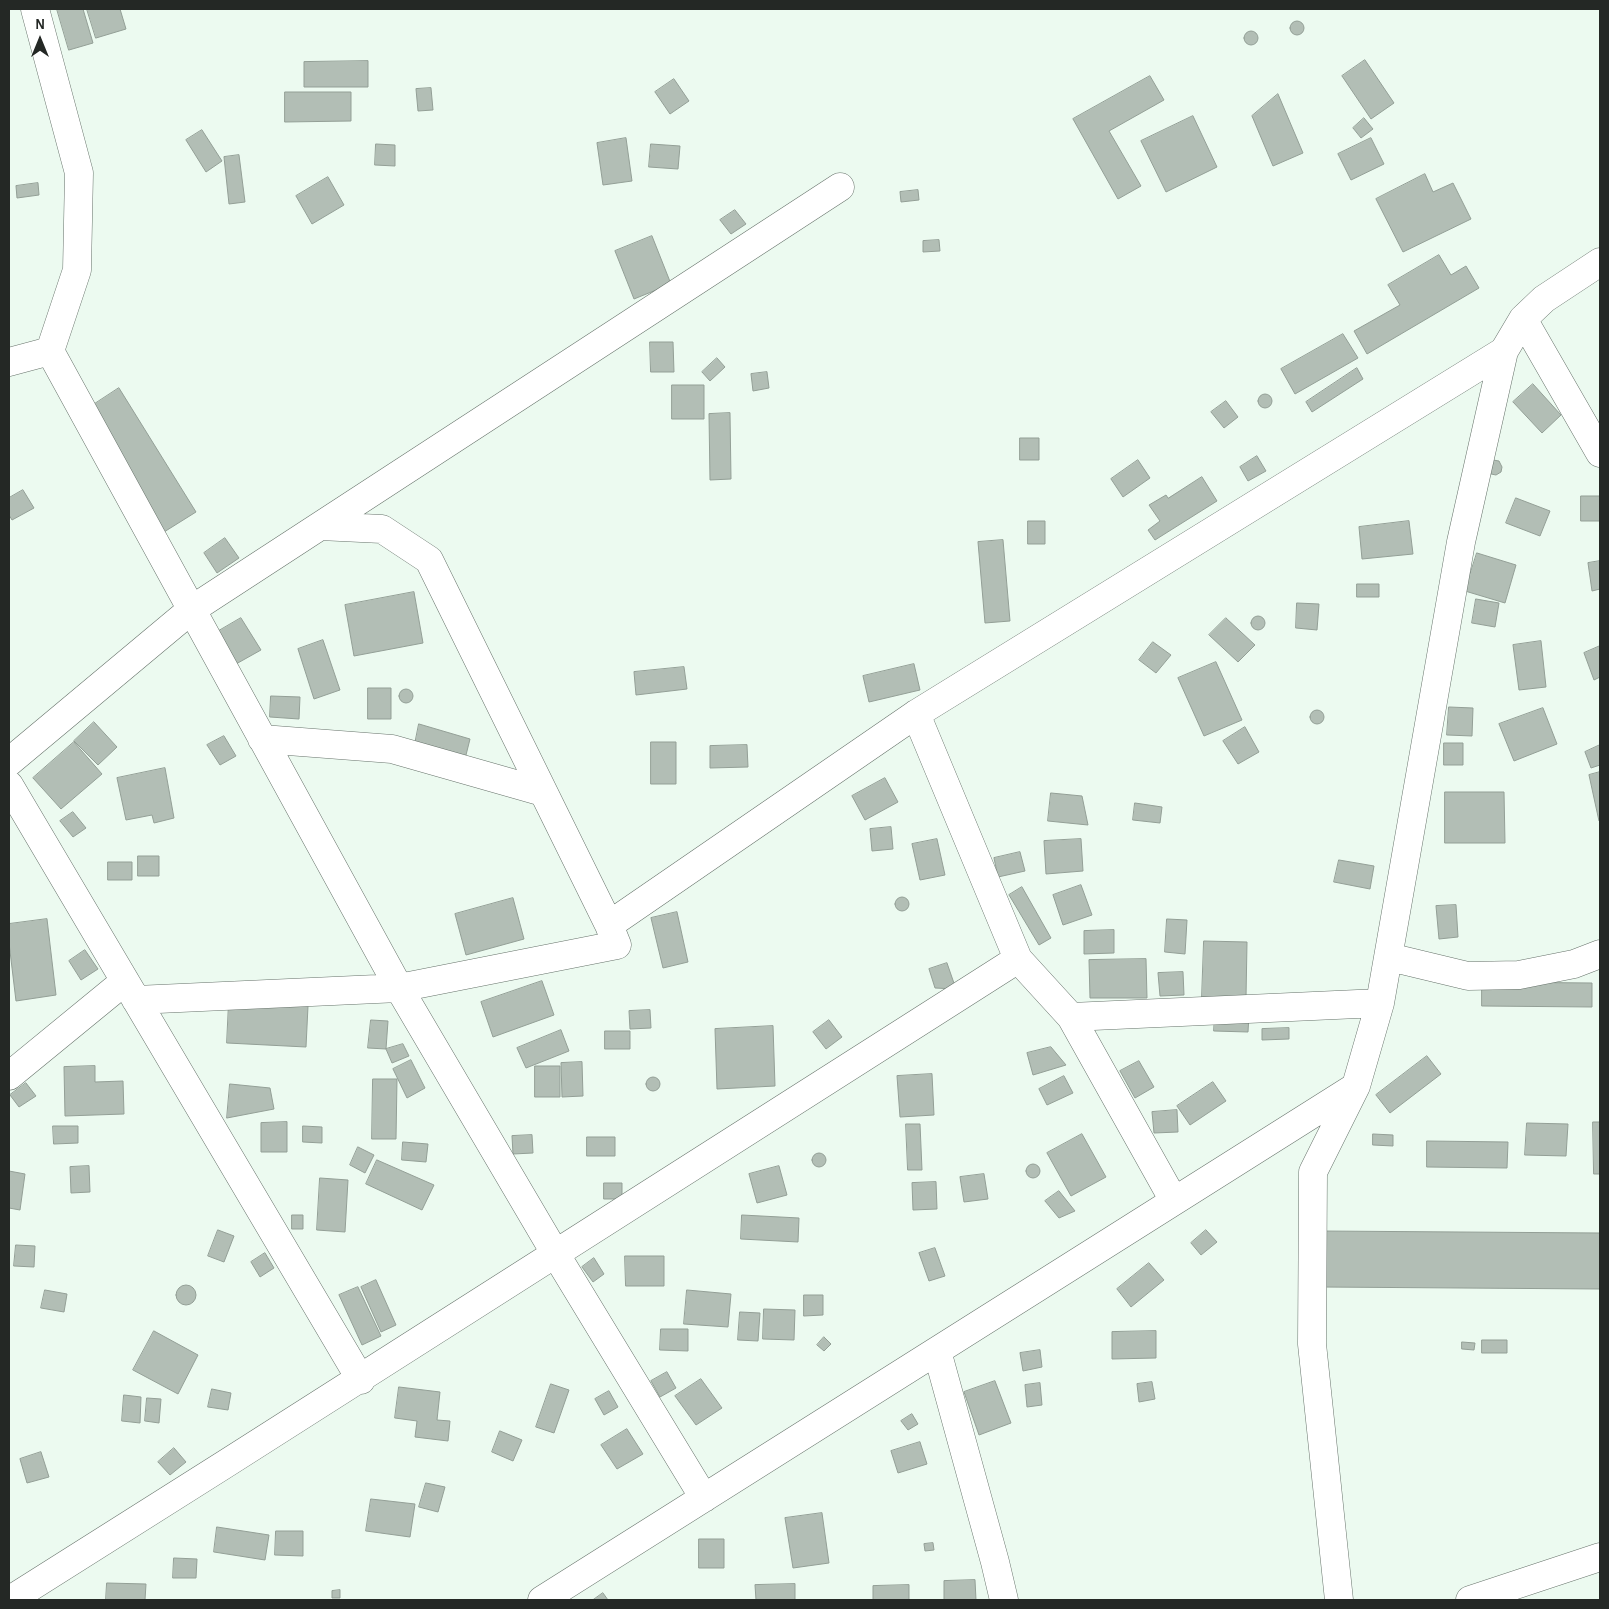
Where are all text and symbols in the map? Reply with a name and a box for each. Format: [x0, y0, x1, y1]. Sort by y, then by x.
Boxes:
north arrow [15, 15, 65, 65]
text: N [35, 18, 45, 32]

